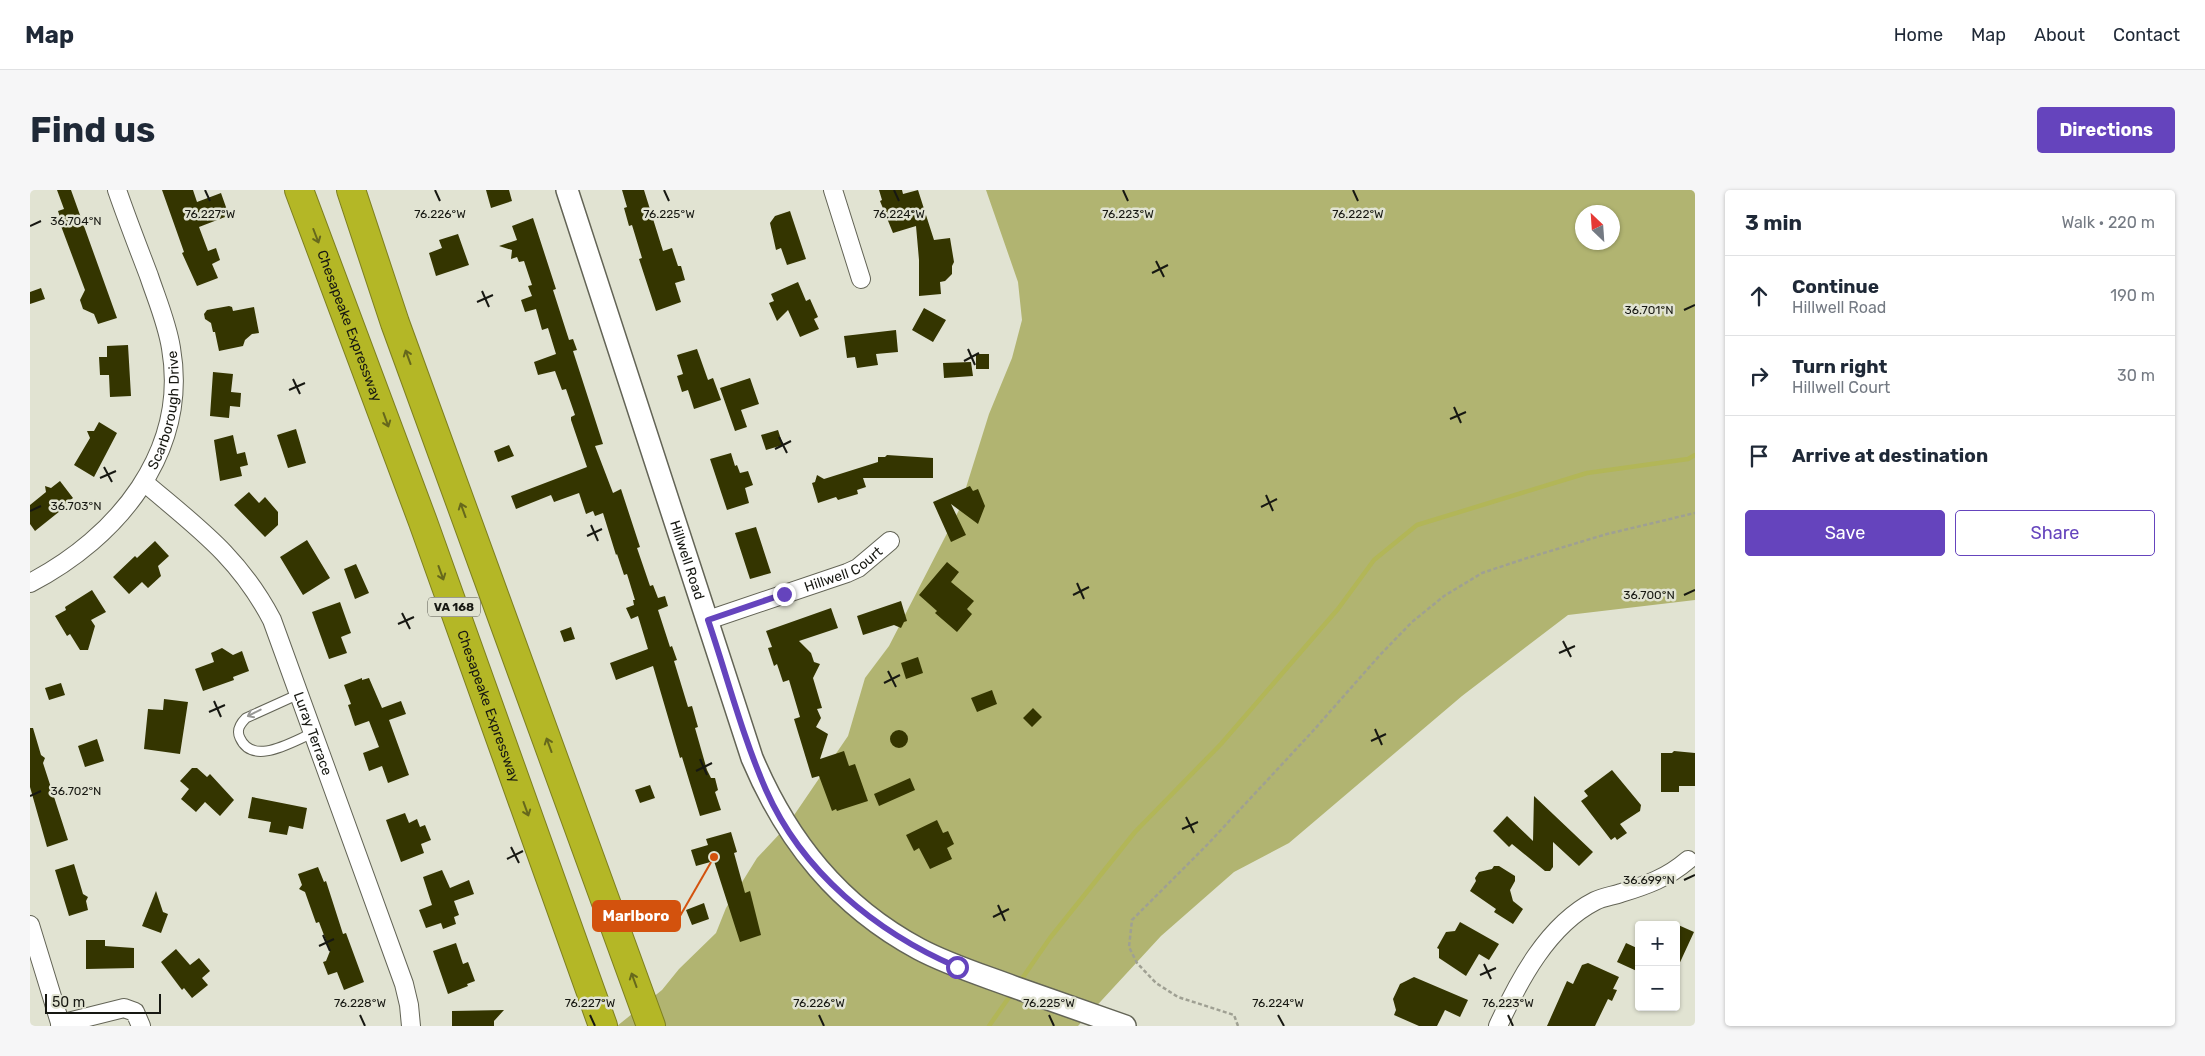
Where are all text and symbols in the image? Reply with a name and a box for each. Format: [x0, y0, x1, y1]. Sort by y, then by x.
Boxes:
text: Map [25, 21, 74, 49]
text: Home [1894, 24, 1943, 46]
text: Map [1971, 24, 2006, 46]
text: About [2034, 24, 2085, 46]
text: Contact [2113, 24, 2180, 46]
button: Directions [2037, 107, 2175, 153]
text: Find us [30, 109, 155, 151]
north arrow [1575, 205, 1620, 250]
text: 76.227°W [185, 207, 236, 221]
text: 76.226°W [414, 207, 466, 221]
text: 76.225°W [643, 207, 695, 221]
text: 76.224°W [873, 207, 925, 221]
text: 76.223°W [1102, 207, 1154, 221]
text: 76.222°W [1332, 207, 1384, 221]
text: 3 min [1745, 210, 1802, 235]
text: Walk · 220 m [2062, 213, 2155, 232]
text: 36.704°N [50, 214, 102, 228]
one-way arrow [313, 228, 322, 243]
street label: Chesapeake Expressway [314, 248, 386, 404]
text: Continue [1792, 275, 1879, 298]
icon: ahead [1745, 282, 1773, 310]
text: 190 m [2110, 286, 2155, 305]
text: Hillwell Road [1792, 298, 1886, 317]
text: 36.701°N [1624, 303, 1674, 317]
street label: Scarborough Drive [144, 350, 182, 472]
one-way arrow [403, 350, 412, 366]
text: Turn right [1792, 355, 1887, 378]
icon: right [1745, 362, 1773, 390]
text: 30 m [2117, 366, 2155, 385]
text: Hillwell Court [1792, 378, 1890, 397]
one-way arrow [382, 412, 391, 428]
icon: arrive [1745, 442, 1773, 470]
text: Arrive at destination [1792, 444, 1988, 467]
text: 36.703°N [50, 499, 102, 513]
one-way arrow [458, 503, 467, 518]
button: Save [1745, 510, 1945, 556]
button: Share [1955, 510, 2155, 556]
street label: Hillwell Road [667, 518, 708, 602]
street label: Hillwell Court [802, 542, 886, 595]
one-way arrow [437, 565, 447, 581]
route end [773, 583, 796, 606]
text: 36.700°N [1623, 588, 1675, 602]
road number: VA 168 [428, 598, 480, 617]
street label: Chesapeake Expressway [454, 628, 524, 785]
street label: Luray Terrace [290, 689, 336, 778]
one-way arrow [247, 708, 262, 718]
one-way arrow [544, 738, 553, 753]
text: 36.702°N [51, 784, 101, 798]
one-way arrow [522, 800, 531, 816]
text: 36.699°N [1623, 873, 1675, 887]
callout: Marlboro [593, 901, 680, 931]
text: Marlboro [603, 907, 669, 925]
map controls [1635, 921, 1680, 1011]
button: + [1635, 921, 1680, 966]
route start [946, 956, 969, 979]
button: − [1635, 966, 1680, 1011]
one-way arrow [629, 973, 638, 988]
scale bar [45, 991, 161, 1014]
text: 50 m [52, 994, 85, 1011]
text: 76.228°W [334, 996, 386, 1010]
text: 76.227°W [565, 996, 616, 1010]
text: 76.226°W [793, 996, 845, 1010]
text: 76.225°W [1023, 996, 1075, 1010]
text: 76.224°W [1252, 996, 1304, 1010]
text: 76.223°W [1482, 996, 1534, 1010]

